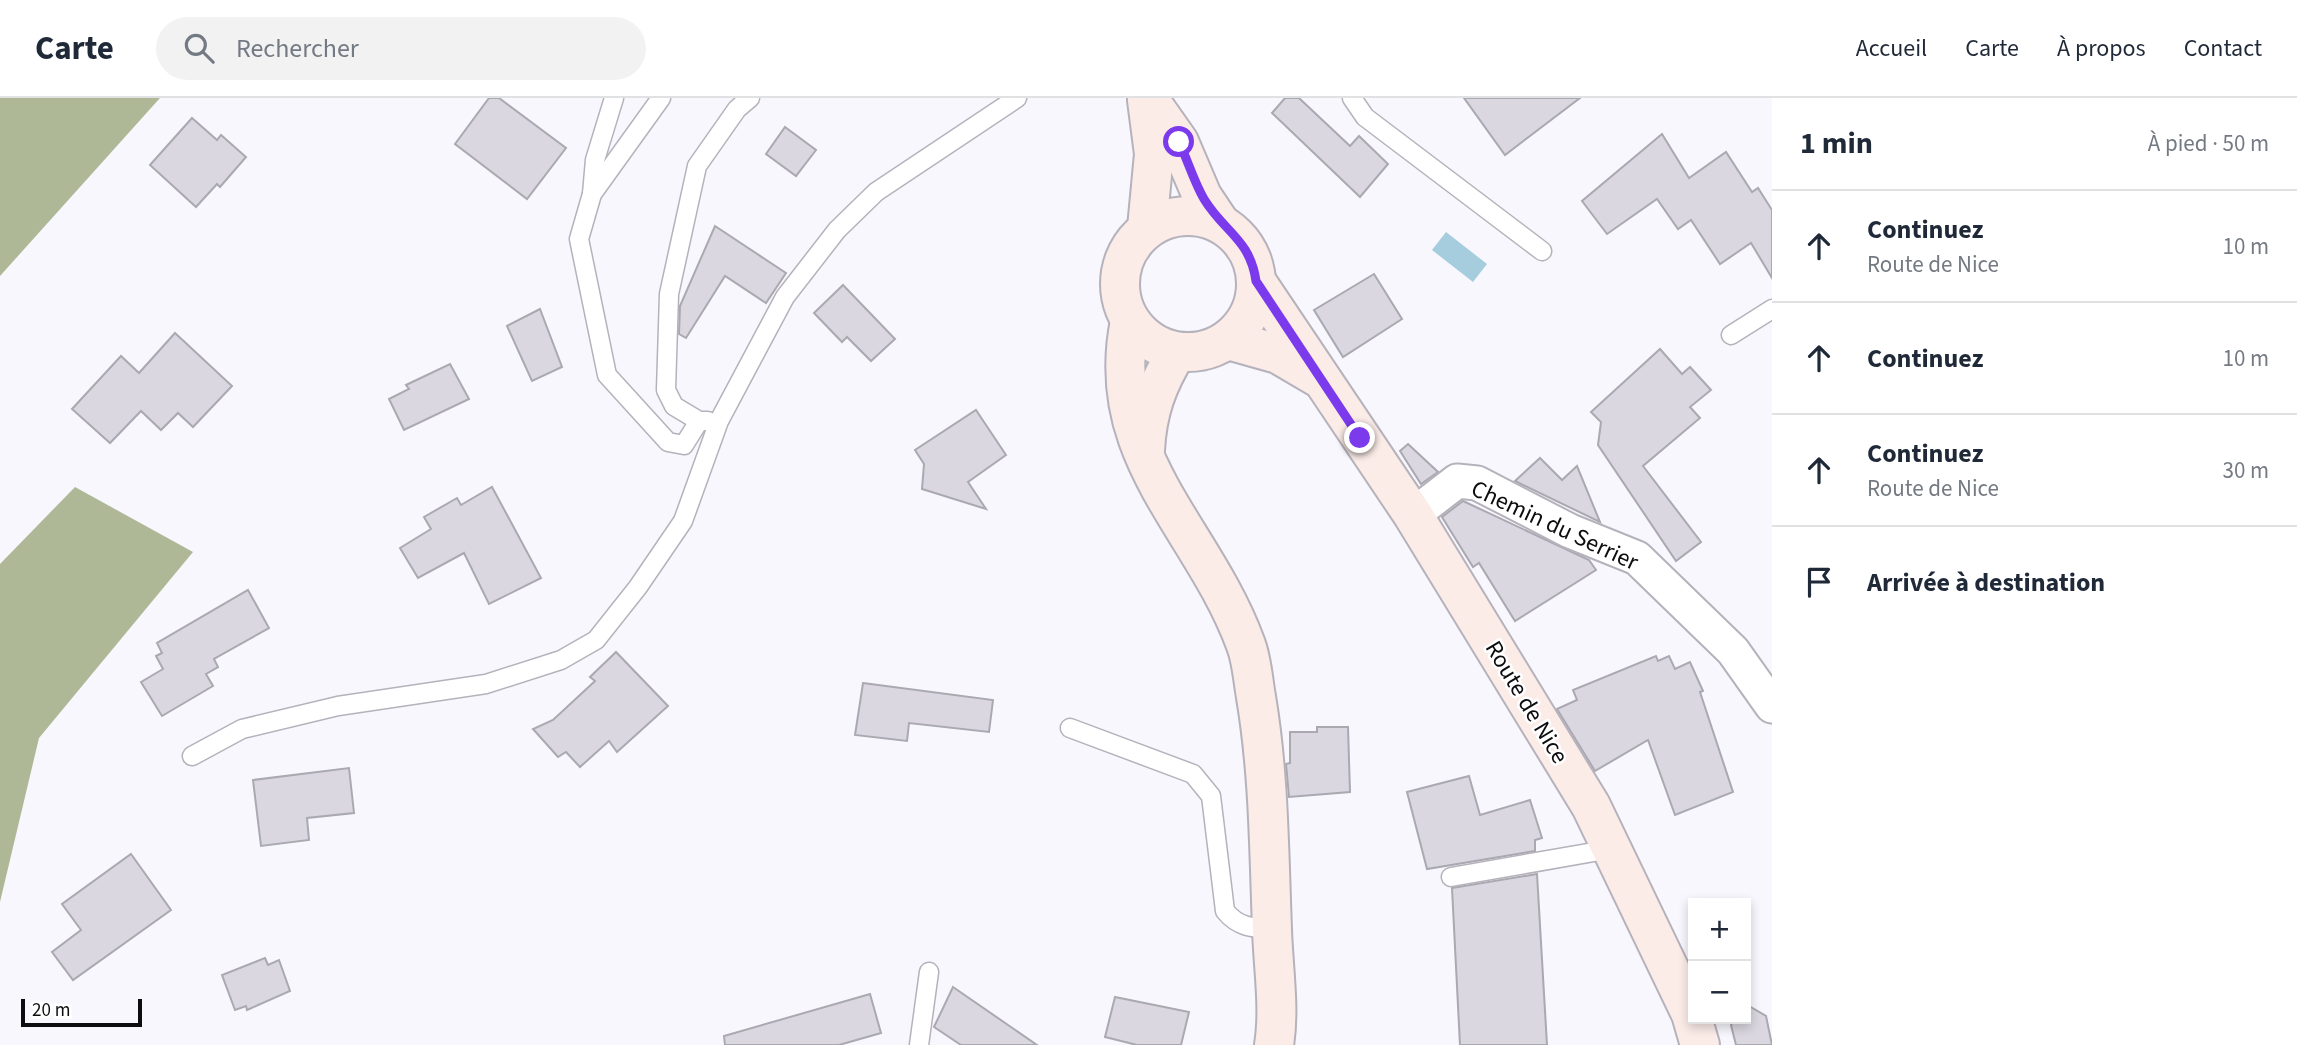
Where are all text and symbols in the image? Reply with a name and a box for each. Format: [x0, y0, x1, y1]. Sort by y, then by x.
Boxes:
search box [156, 17, 646, 80]
text: Carte [35, 25, 114, 72]
icon: search [180, 29, 218, 67]
text: Rechercher [236, 30, 359, 67]
text: Accueil [1856, 31, 1927, 66]
text: Carte [1965, 31, 2019, 66]
text: À propos [2057, 31, 2146, 66]
text: Contact [2184, 31, 2262, 66]
text: 1 min [1800, 122, 1873, 165]
route start [1163, 126, 1194, 157]
text: À pied · 50 m [2148, 127, 2269, 160]
text: Continuez [1867, 211, 1983, 248]
icon: ahead [1800, 227, 1838, 265]
text: 10 m [2222, 230, 2269, 263]
text: Route de Nice [1867, 248, 1999, 281]
icon: ahead [1800, 339, 1838, 377]
text: Continuez [1867, 340, 1983, 377]
text: 10 m [2222, 342, 2269, 375]
route end [1344, 422, 1375, 453]
text: Continuez [1867, 435, 1983, 472]
icon: ahead [1800, 451, 1838, 489]
text: 30 m [2222, 454, 2269, 487]
street label: Chemin du Serrier [1465, 471, 1645, 580]
text: Route de Nice [1867, 472, 1999, 505]
icon: arrive [1800, 563, 1838, 601]
text: Arrivée à destination [1867, 564, 2105, 601]
street label: Route de Nice [1476, 634, 1577, 770]
map controls [1688, 898, 1751, 1024]
button: + [1688, 898, 1751, 961]
button: − [1688, 961, 1751, 1024]
scale bar [21, 996, 142, 1028]
text: 20 m [32, 997, 70, 1024]

